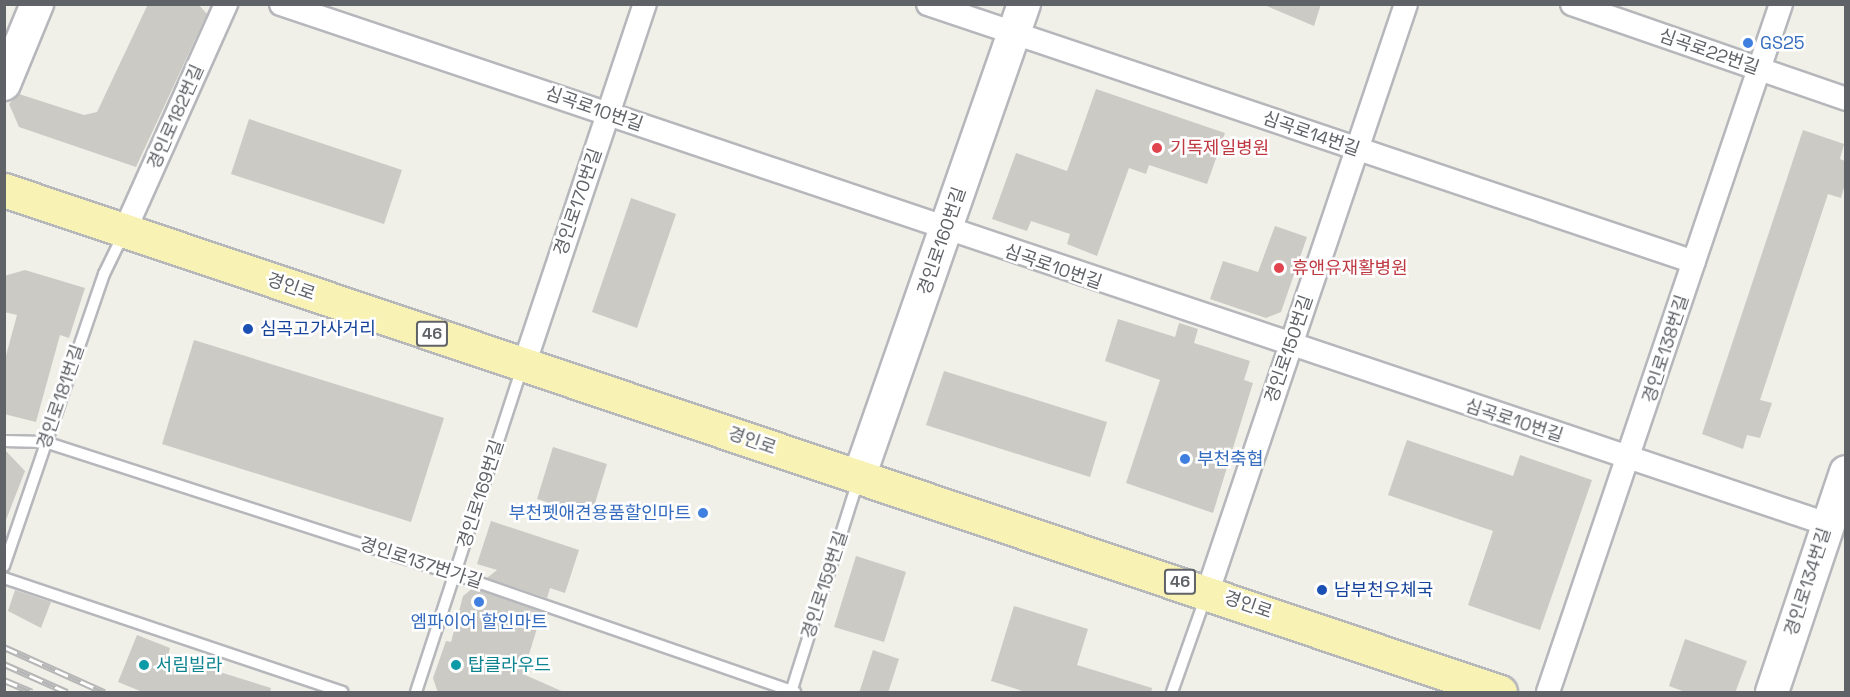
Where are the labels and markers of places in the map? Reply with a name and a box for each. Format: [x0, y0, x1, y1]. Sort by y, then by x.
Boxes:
place label: GS25 [1760, 32, 1805, 54]
marker: GS25 [1741, 36, 1755, 50]
place label: 기독제일병원 [1170, 137, 1269, 159]
marker: 기독제일병원 [1148, 139, 1166, 157]
place label: 휴앤유재활병원 [1292, 257, 1408, 279]
marker: 휴앤유재활병원 [1270, 259, 1288, 277]
place label: 심곡고가사거리 [260, 318, 376, 340]
marker: 심곡고가사거리 [241, 322, 255, 336]
place label: 부천축협 [1197, 448, 1263, 470]
marker: 부천축협 [1178, 452, 1192, 466]
place label: 부천펫애견용품할인마트 [509, 502, 691, 524]
marker: 부천펫애견용품할인마트 [696, 506, 710, 520]
place label: 남부천우체국 [1334, 579, 1433, 601]
marker: 남부천우체국 [1315, 583, 1329, 597]
marker: 엠파이어 할인마트 [472, 595, 486, 609]
place label: 엠파이어 할인마트 [410, 611, 548, 633]
place label: 서림빌라 [156, 654, 222, 676]
place label: 탑클라우드 [468, 654, 551, 676]
marker: 서림빌라 [137, 658, 151, 672]
marker: 탑클라우드 [449, 658, 463, 672]

